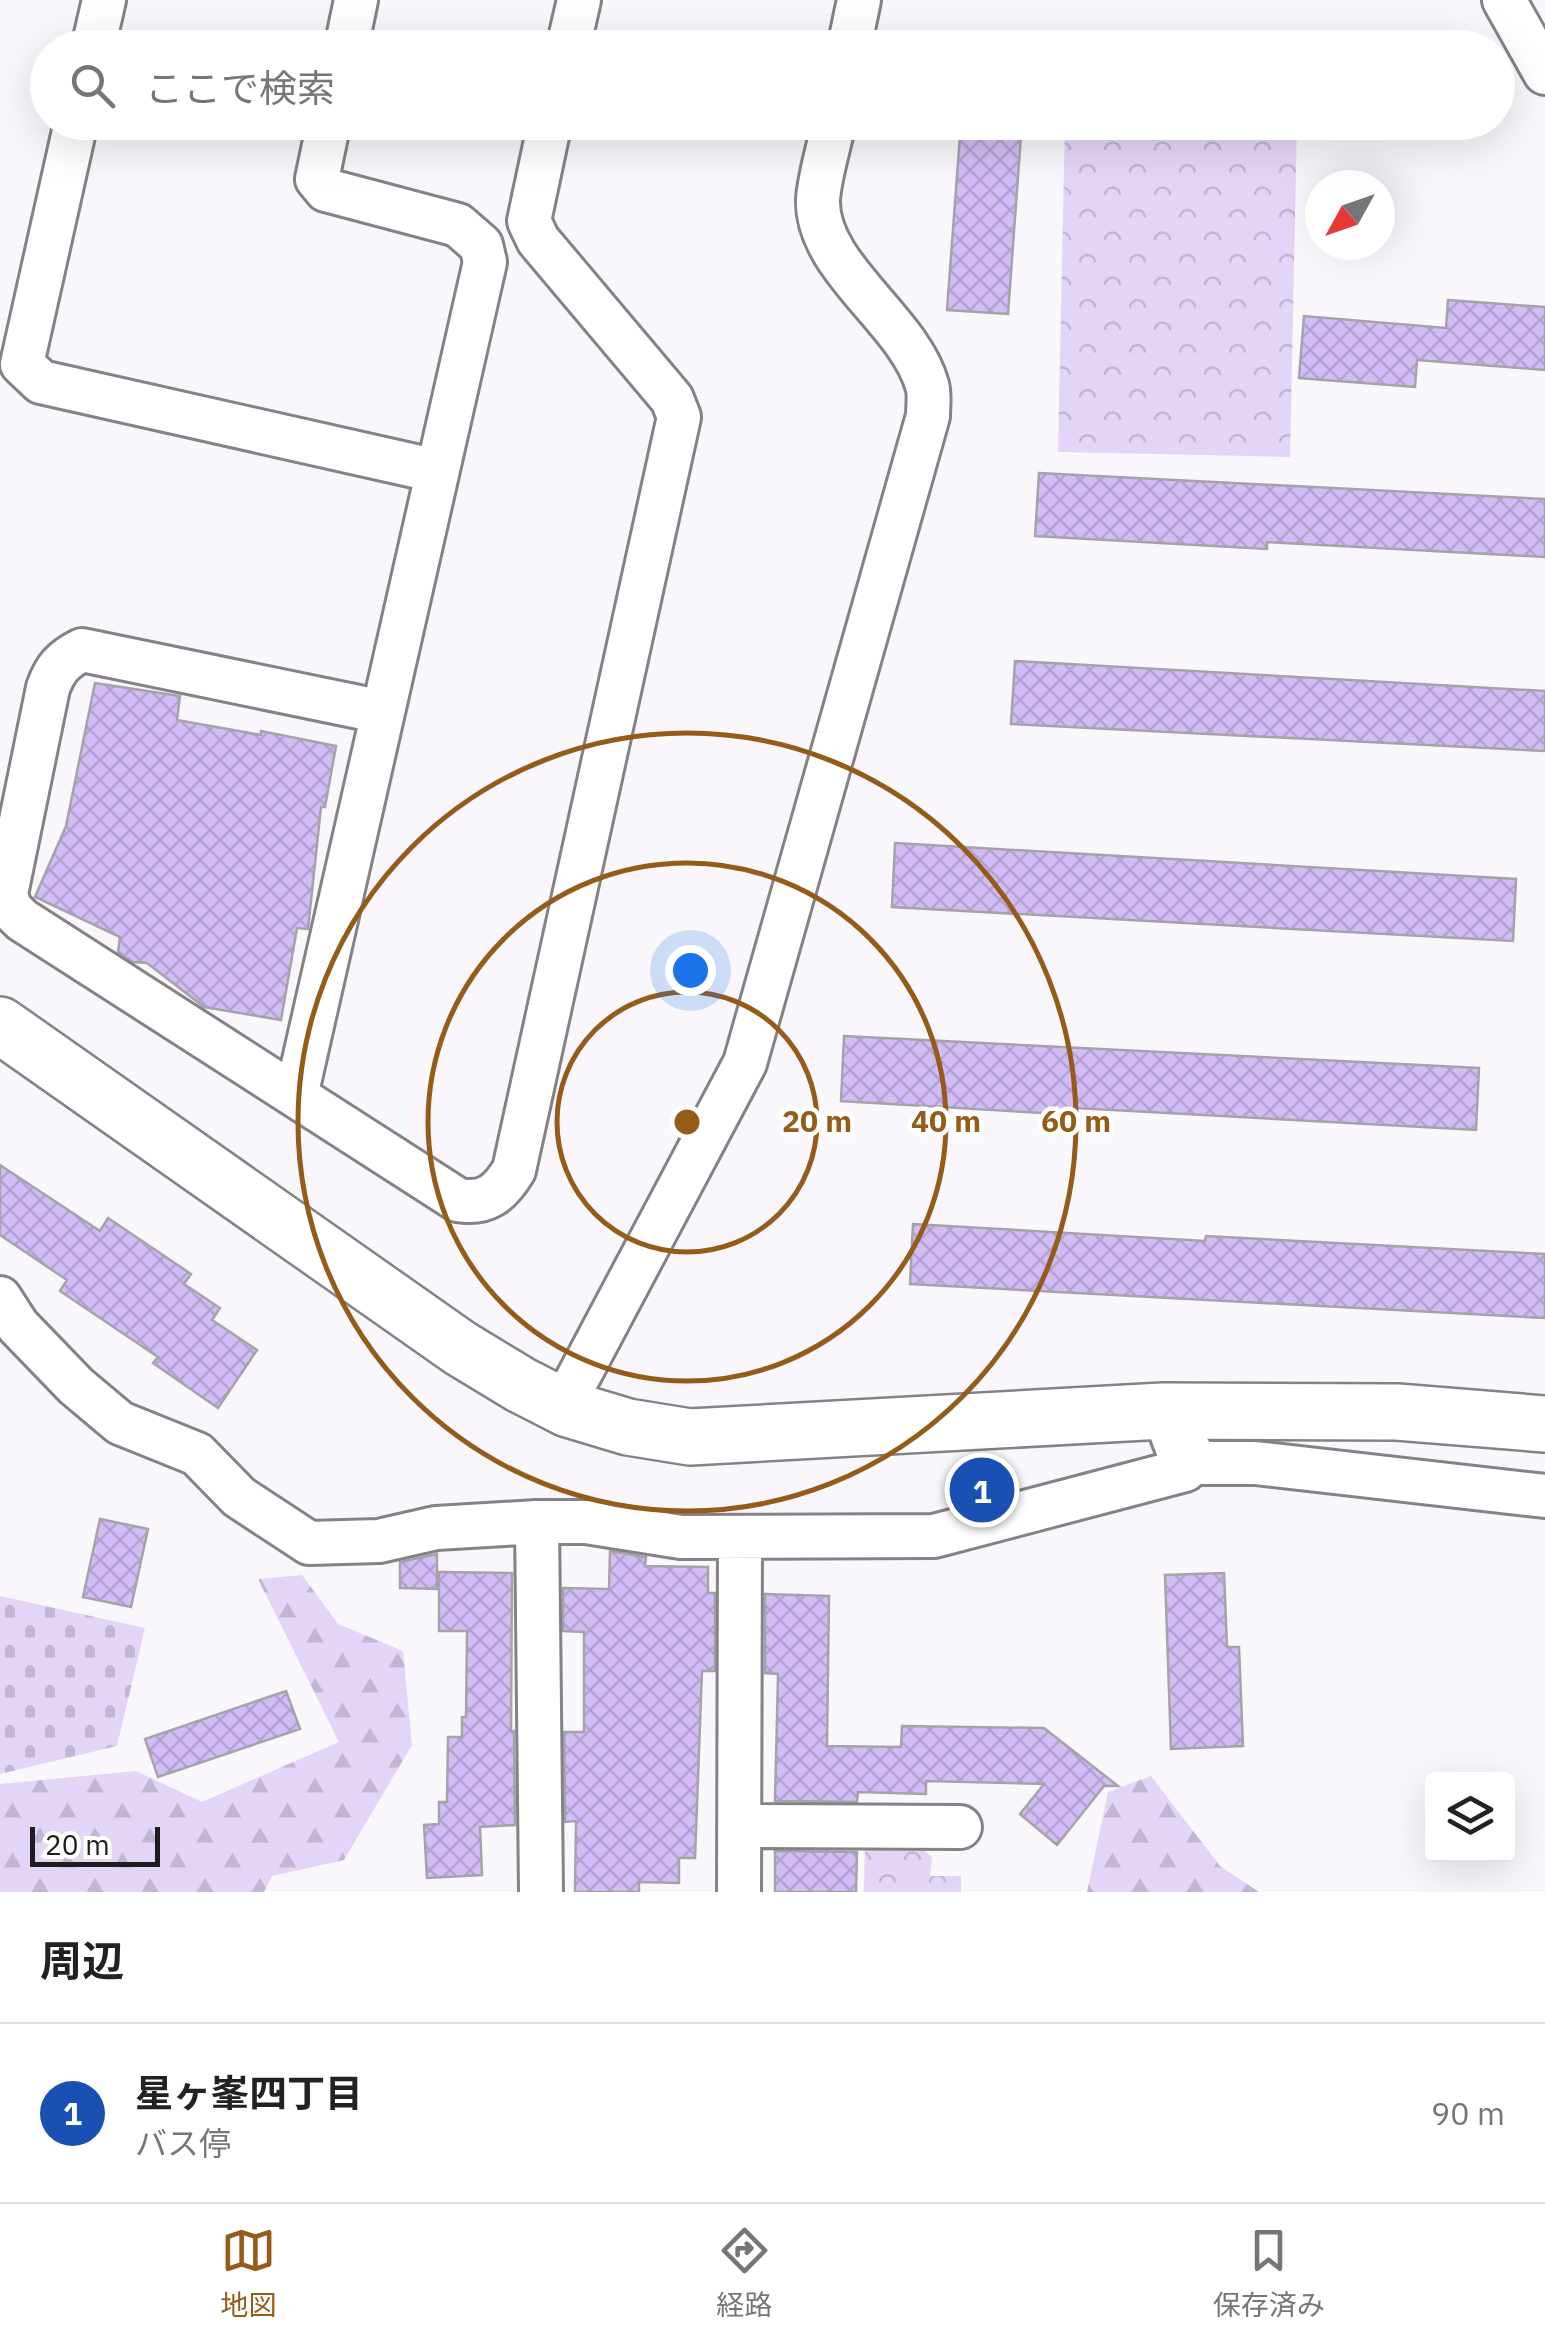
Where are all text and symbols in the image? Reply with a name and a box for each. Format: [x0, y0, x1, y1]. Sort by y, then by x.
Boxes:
search box [30, 30, 1515, 140]
icon: search [65, 58, 120, 113]
text: ここで検索 [145, 63, 335, 112]
north arrow [1305, 170, 1395, 260]
your location [665, 945, 716, 996]
text: 20 m [782, 1101, 852, 1140]
text: 40 m [911, 1101, 981, 1140]
text: 60 m [1041, 1101, 1111, 1140]
centre of rings [669, 1104, 705, 1140]
pin: 1 [950, 1452, 1014, 1528]
map controls [1425, 1772, 1515, 1862]
button: layers [1425, 1772, 1515, 1862]
scale bar [30, 1822, 160, 1866]
text: 20 m [45, 1826, 110, 1863]
text: 周辺 [40, 1933, 124, 1988]
text: 星ヶ峯四丁目 [135, 2068, 363, 2117]
text: 1 [63, 2092, 82, 2134]
text: 90 m [1431, 2092, 1505, 2134]
text: バス停 [135, 2122, 231, 2164]
tab: 地図 [220, 2223, 276, 2323]
tab: 経路 [716, 2223, 773, 2323]
tab: 保存済み [1213, 2223, 1325, 2323]

